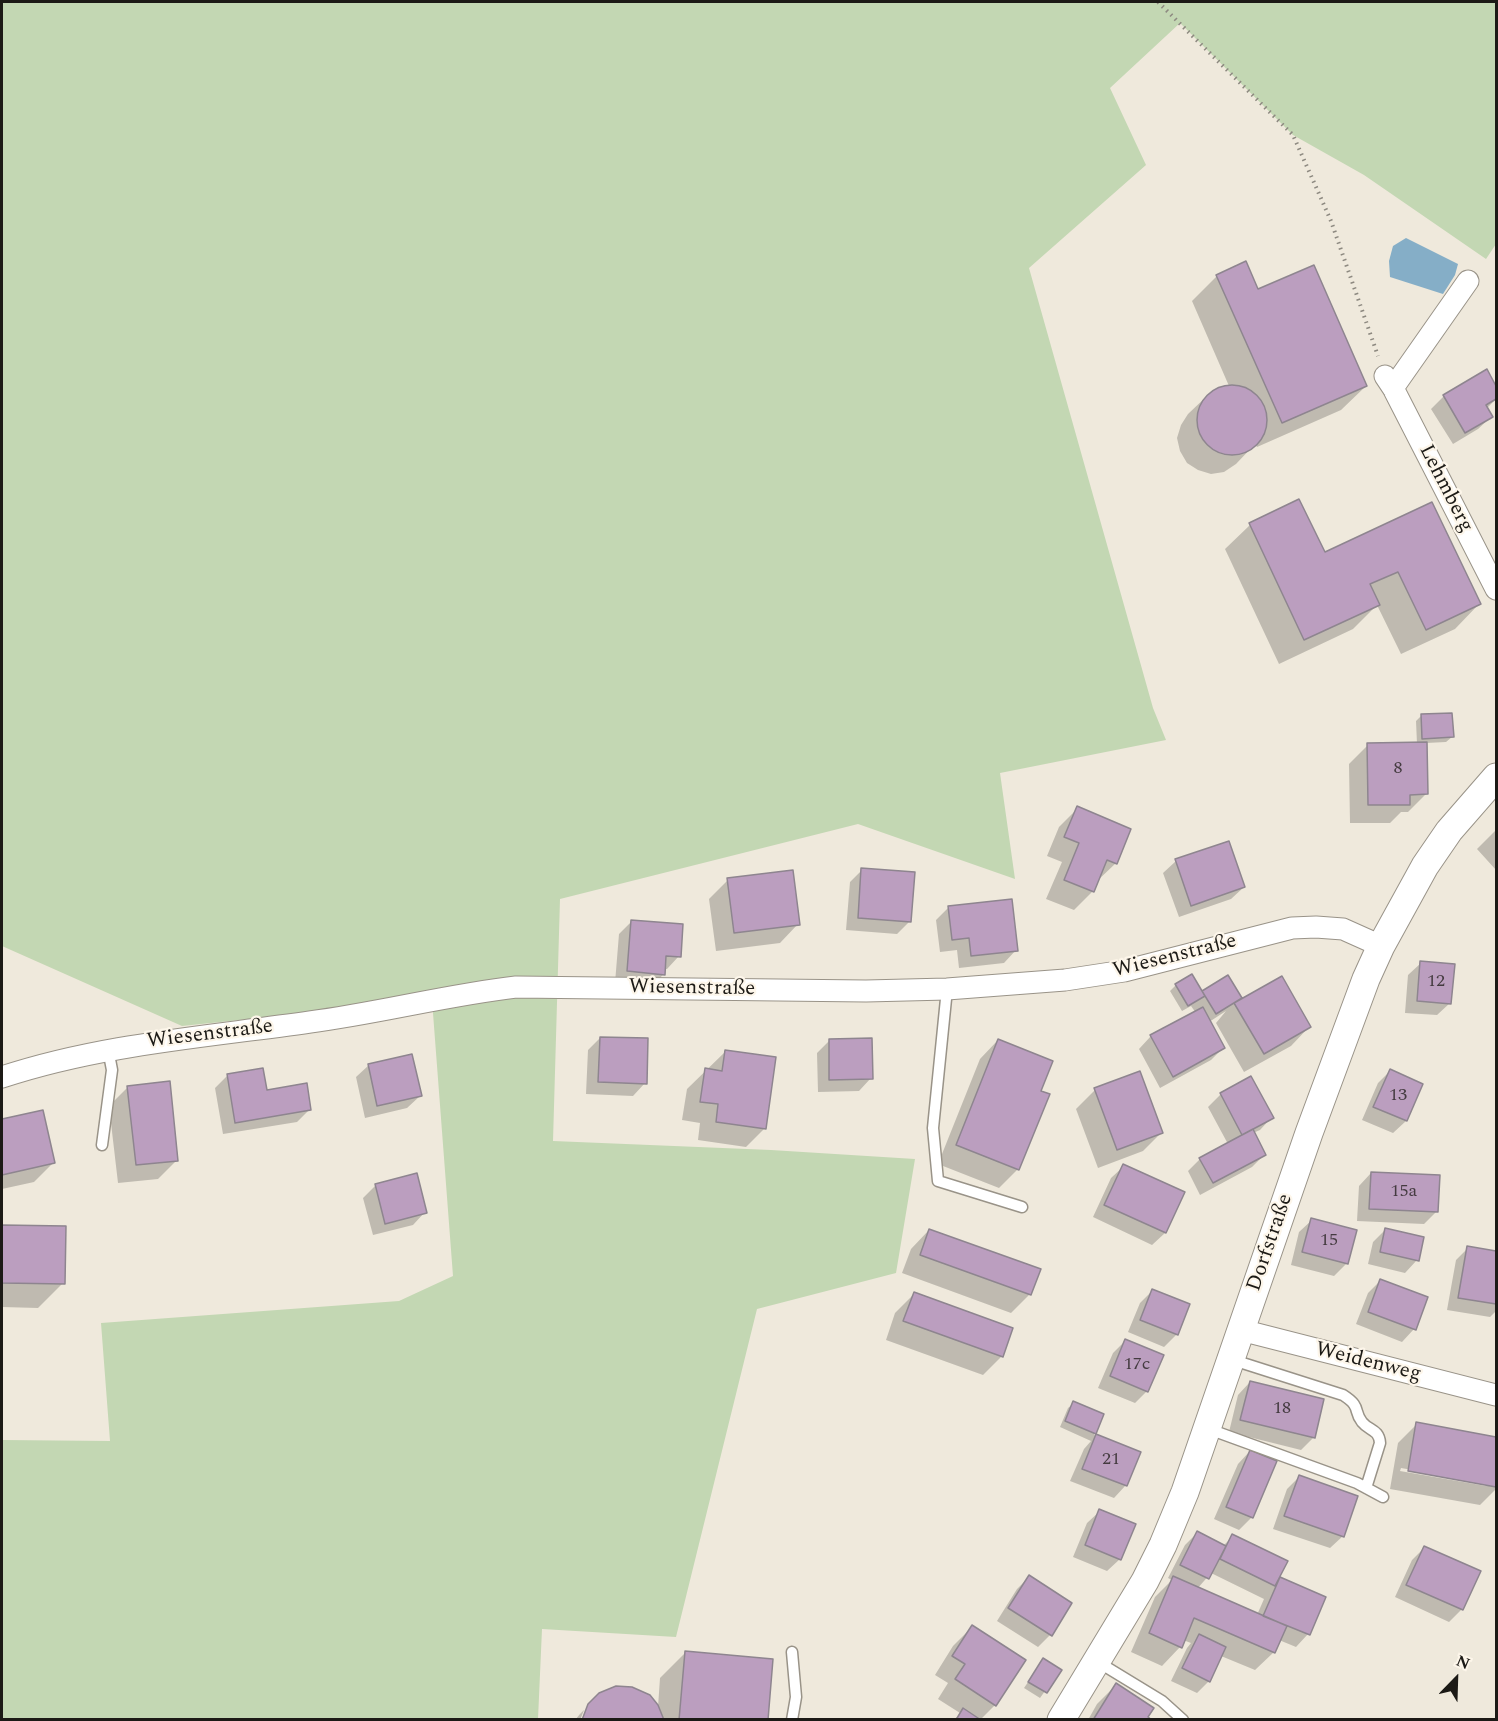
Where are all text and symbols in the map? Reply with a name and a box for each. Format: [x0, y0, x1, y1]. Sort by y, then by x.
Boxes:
street label: Lehmberg [1412, 441, 1478, 537]
house number: 8 [1394, 758, 1402, 780]
street label: Wiesenstraße [1110, 929, 1240, 985]
house number: 12 [1427, 971, 1445, 993]
street label: Wiesenstraße [628, 975, 756, 1003]
street label: Wiesenstraße [146, 1015, 274, 1055]
house number: 13 [1389, 1085, 1407, 1107]
house number: 15a [1391, 1181, 1417, 1203]
street label: Dorfstraße [1243, 1191, 1299, 1295]
house number: 15 [1320, 1230, 1338, 1252]
street label: Weidenweg [1312, 1338, 1424, 1388]
house number: 17c [1124, 1354, 1150, 1376]
house number: 18 [1273, 1398, 1291, 1420]
house number: 21 [1102, 1449, 1120, 1471]
north arrow [1426, 1649, 1486, 1709]
text: N [1452, 1649, 1474, 1676]

